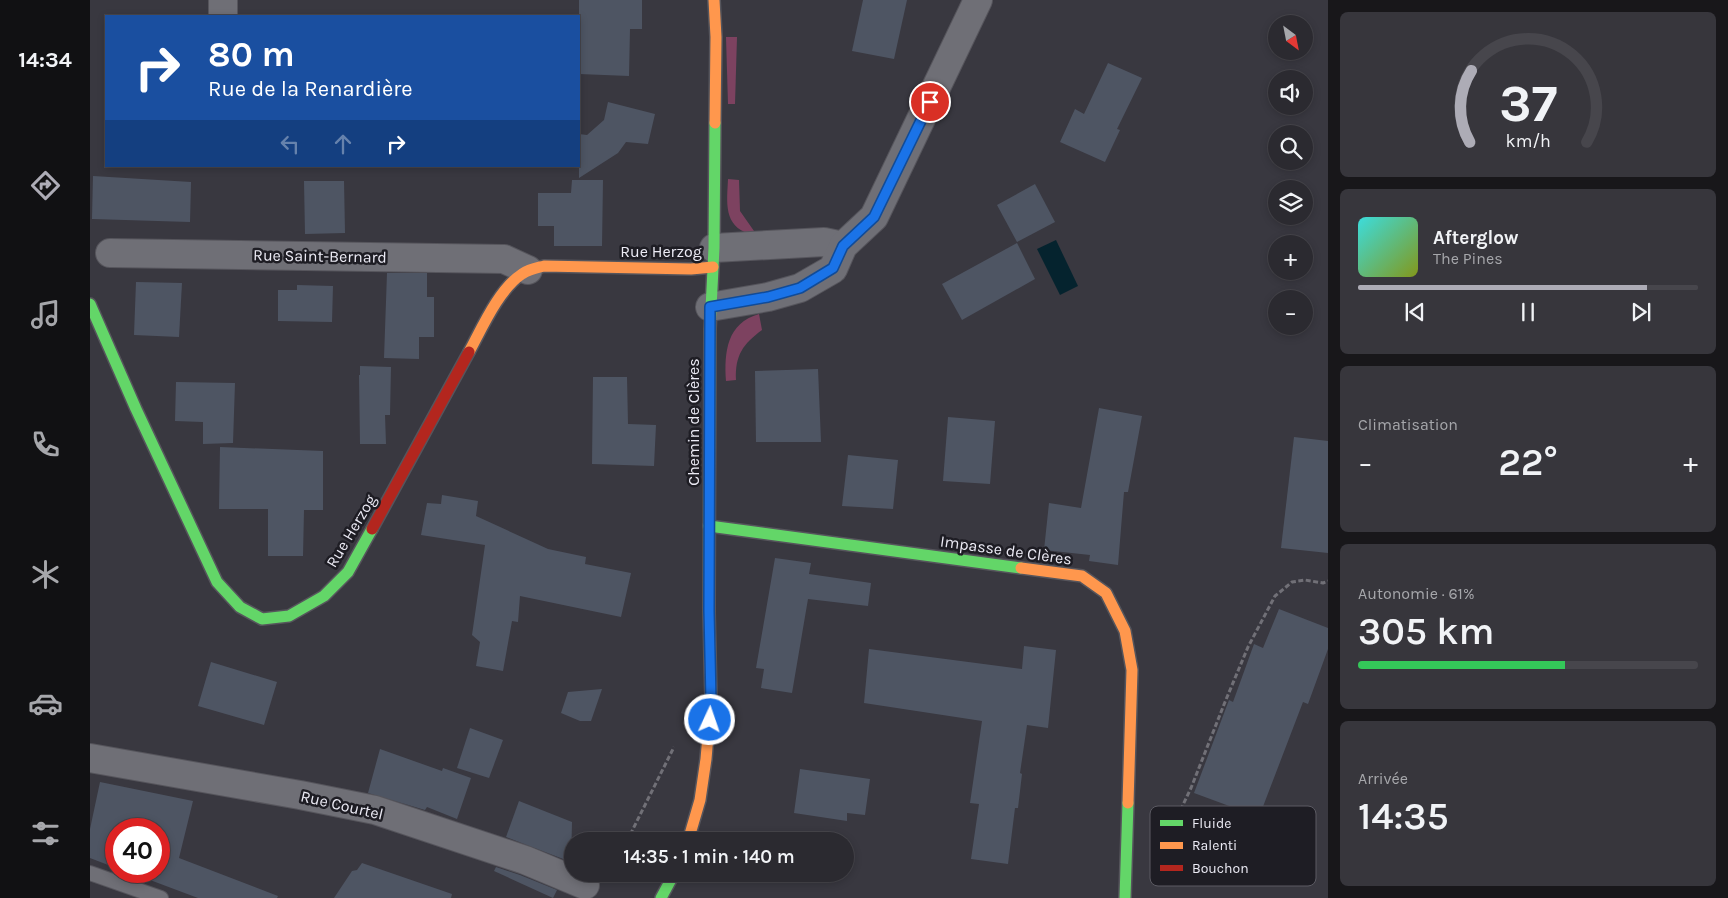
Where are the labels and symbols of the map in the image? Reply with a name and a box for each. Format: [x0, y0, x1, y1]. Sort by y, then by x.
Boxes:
north arrow [1268, 15, 1312, 60]
pin [909, 81, 951, 123]
street label: Rue Herzog [620, 242, 702, 261]
street label: Rue Saint-Bernard [253, 245, 387, 267]
street label: Chemin de Clères [684, 358, 703, 486]
street label: Rue Herzog [322, 491, 380, 571]
street label: Impasse de Clères [939, 531, 1073, 569]
position arrow [683, 693, 735, 745]
street label: Rue Courtel [299, 786, 385, 824]
legend [1150, 806, 1316, 886]
text: Fluide [1192, 815, 1231, 832]
speed limit sign: 40 [105, 818, 170, 883]
text: Ralenti [1192, 837, 1237, 854]
text: Bouchon [1192, 860, 1249, 877]

